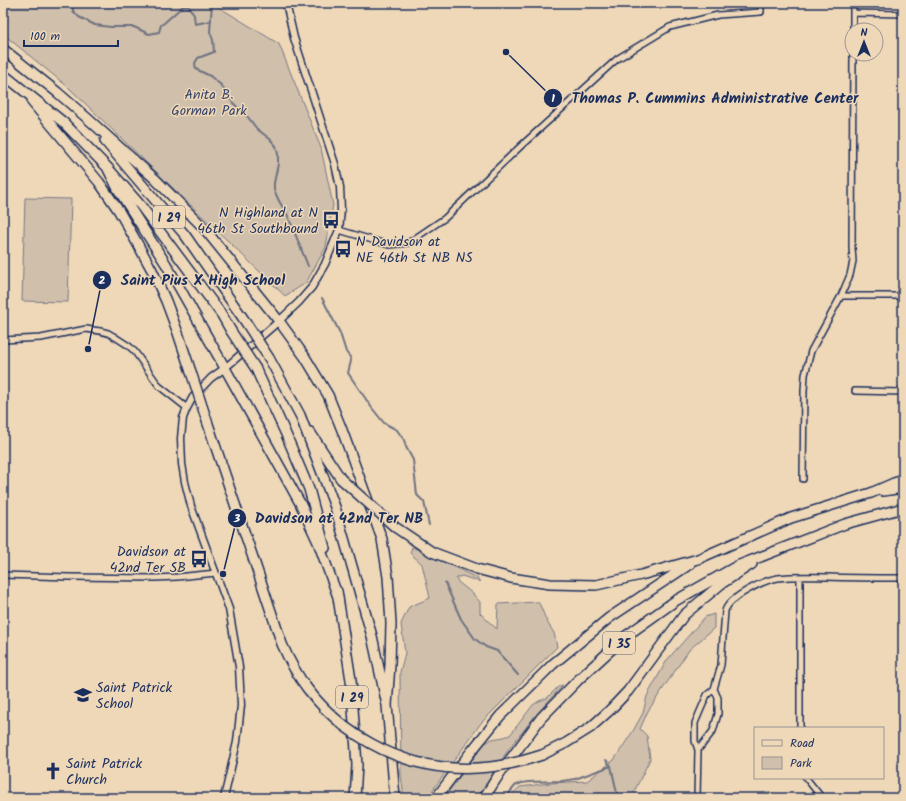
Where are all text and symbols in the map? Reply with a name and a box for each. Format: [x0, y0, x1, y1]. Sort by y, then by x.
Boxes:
scale bar [24, 22, 118, 48]
north arrow [844, 22, 884, 62]
text: N [861, 24, 868, 42]
text: 100 m [30, 27, 61, 46]
park label: Anita B. Gorman Park [171, 84, 247, 122]
callout: Thomas P. Cummins Administrative Center [543, 85, 866, 112]
text: Thomas P. Cummins Administrative Center [571, 87, 859, 111]
text: 1 [551, 89, 555, 108]
place label: N Highland at N 46th St Southbound [197, 202, 319, 240]
road number: I 29 [153, 206, 185, 228]
bus stop icon: N Highland at N 46th St Southbound [321, 210, 341, 230]
place label: N Davidson at NE 46th St NB NS [356, 231, 473, 269]
bus stop icon: N Davidson at NE 46th St NB NS [333, 239, 353, 259]
callout: Saint Pius X High School [92, 266, 293, 293]
text: Saint Pius X High School [121, 269, 285, 293]
text: 2 [99, 271, 106, 290]
callout: Davidson at 42nd Ter NB [227, 505, 431, 532]
text: Davidson at 42nd Ter NB [255, 507, 423, 531]
text: 3 [233, 509, 241, 528]
place label: Davidson at 42nd Ter SB [110, 541, 187, 579]
bus stop icon: Davidson at 42nd Ter SB [189, 549, 209, 569]
road number: I 35 [603, 632, 635, 654]
place label: Saint Patrick School [96, 677, 173, 715]
school or university icon: Saint Patrick School [73, 685, 93, 705]
road number: I 29 [336, 686, 368, 708]
legend [754, 727, 884, 779]
text: Road [790, 734, 815, 753]
place label: Saint Patrick Church [66, 753, 143, 791]
text: Park [790, 754, 812, 773]
church icon: Saint Patrick Church [43, 761, 63, 781]

